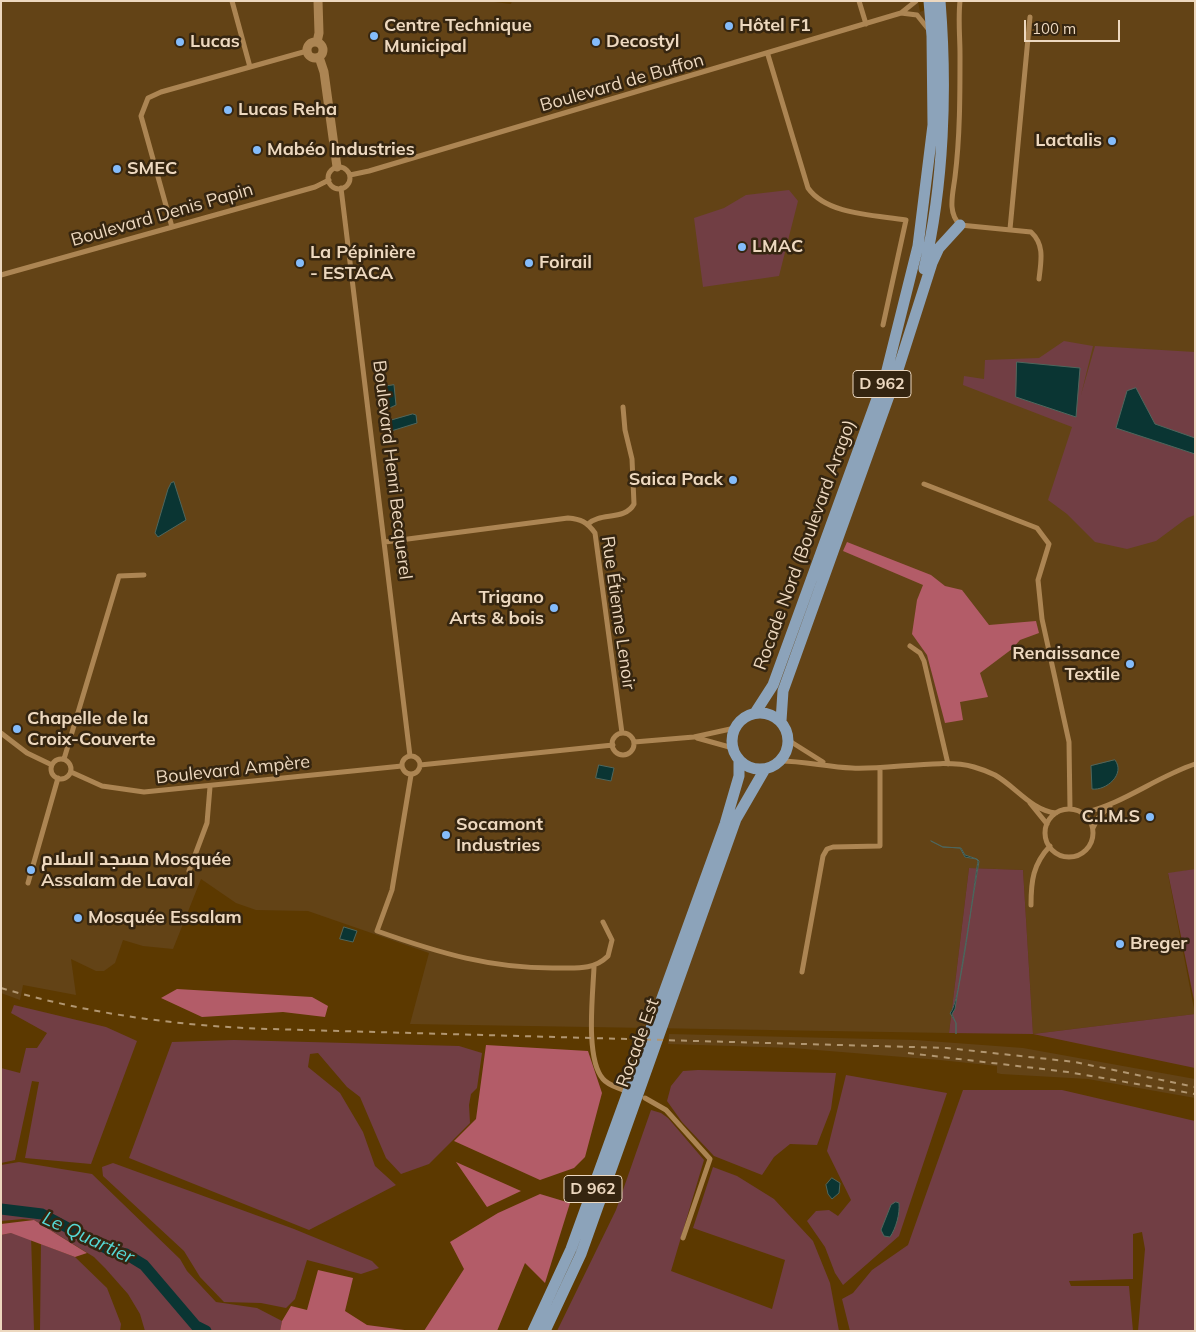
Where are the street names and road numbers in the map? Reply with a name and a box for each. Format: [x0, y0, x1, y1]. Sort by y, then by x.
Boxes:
street label: Boulevard de Buffon [538, 49, 706, 117]
street label: Boulevard Denis Papin [68, 179, 256, 251]
street label: Boulevard Henri Becquerel [368, 359, 416, 581]
road number: D 962 [853, 370, 911, 398]
street label: Rocade Nord (Boulevard Arago) [750, 417, 860, 673]
street label: Rue Étienne Lenoir [597, 535, 639, 691]
street label: Boulevard Ampère [155, 751, 311, 789]
street label: Rocade Est [612, 996, 664, 1090]
road number: D 962 [564, 1176, 622, 1202]

